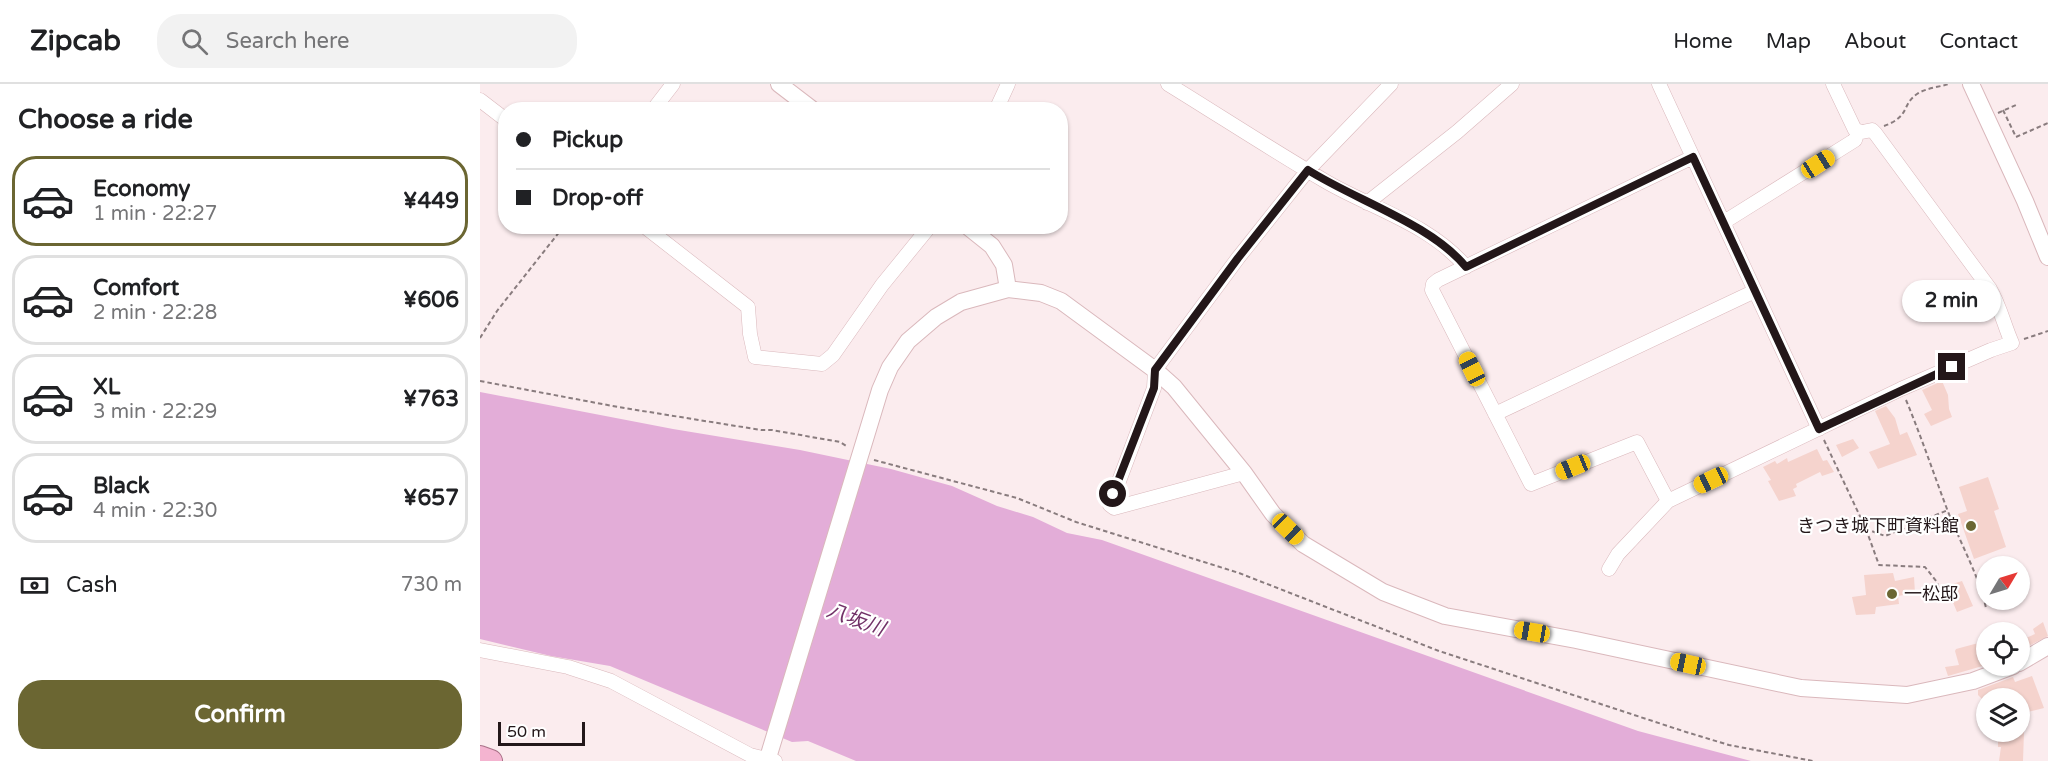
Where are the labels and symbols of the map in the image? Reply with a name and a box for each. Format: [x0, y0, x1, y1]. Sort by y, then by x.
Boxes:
car [1798, 147, 1838, 181]
callout: 2 min [1902, 280, 2002, 322]
car [1456, 349, 1488, 389]
route end [1938, 353, 1965, 380]
car [1553, 452, 1593, 482]
car [1691, 464, 1731, 496]
route start [1099, 480, 1126, 507]
car [1269, 510, 1307, 548]
place label: きつき城下町資料館 [1797, 515, 1959, 537]
marker: きつき城下町資料館 [1964, 519, 1978, 533]
north arrow [1976, 556, 2030, 610]
place label: 一松邸 [1904, 583, 1958, 605]
marker: 一松邸 [1885, 587, 1899, 601]
water label: 八坂川 [823, 598, 890, 642]
car [1513, 620, 1551, 644]
car [1669, 651, 1707, 677]
scale bar [498, 719, 585, 746]

